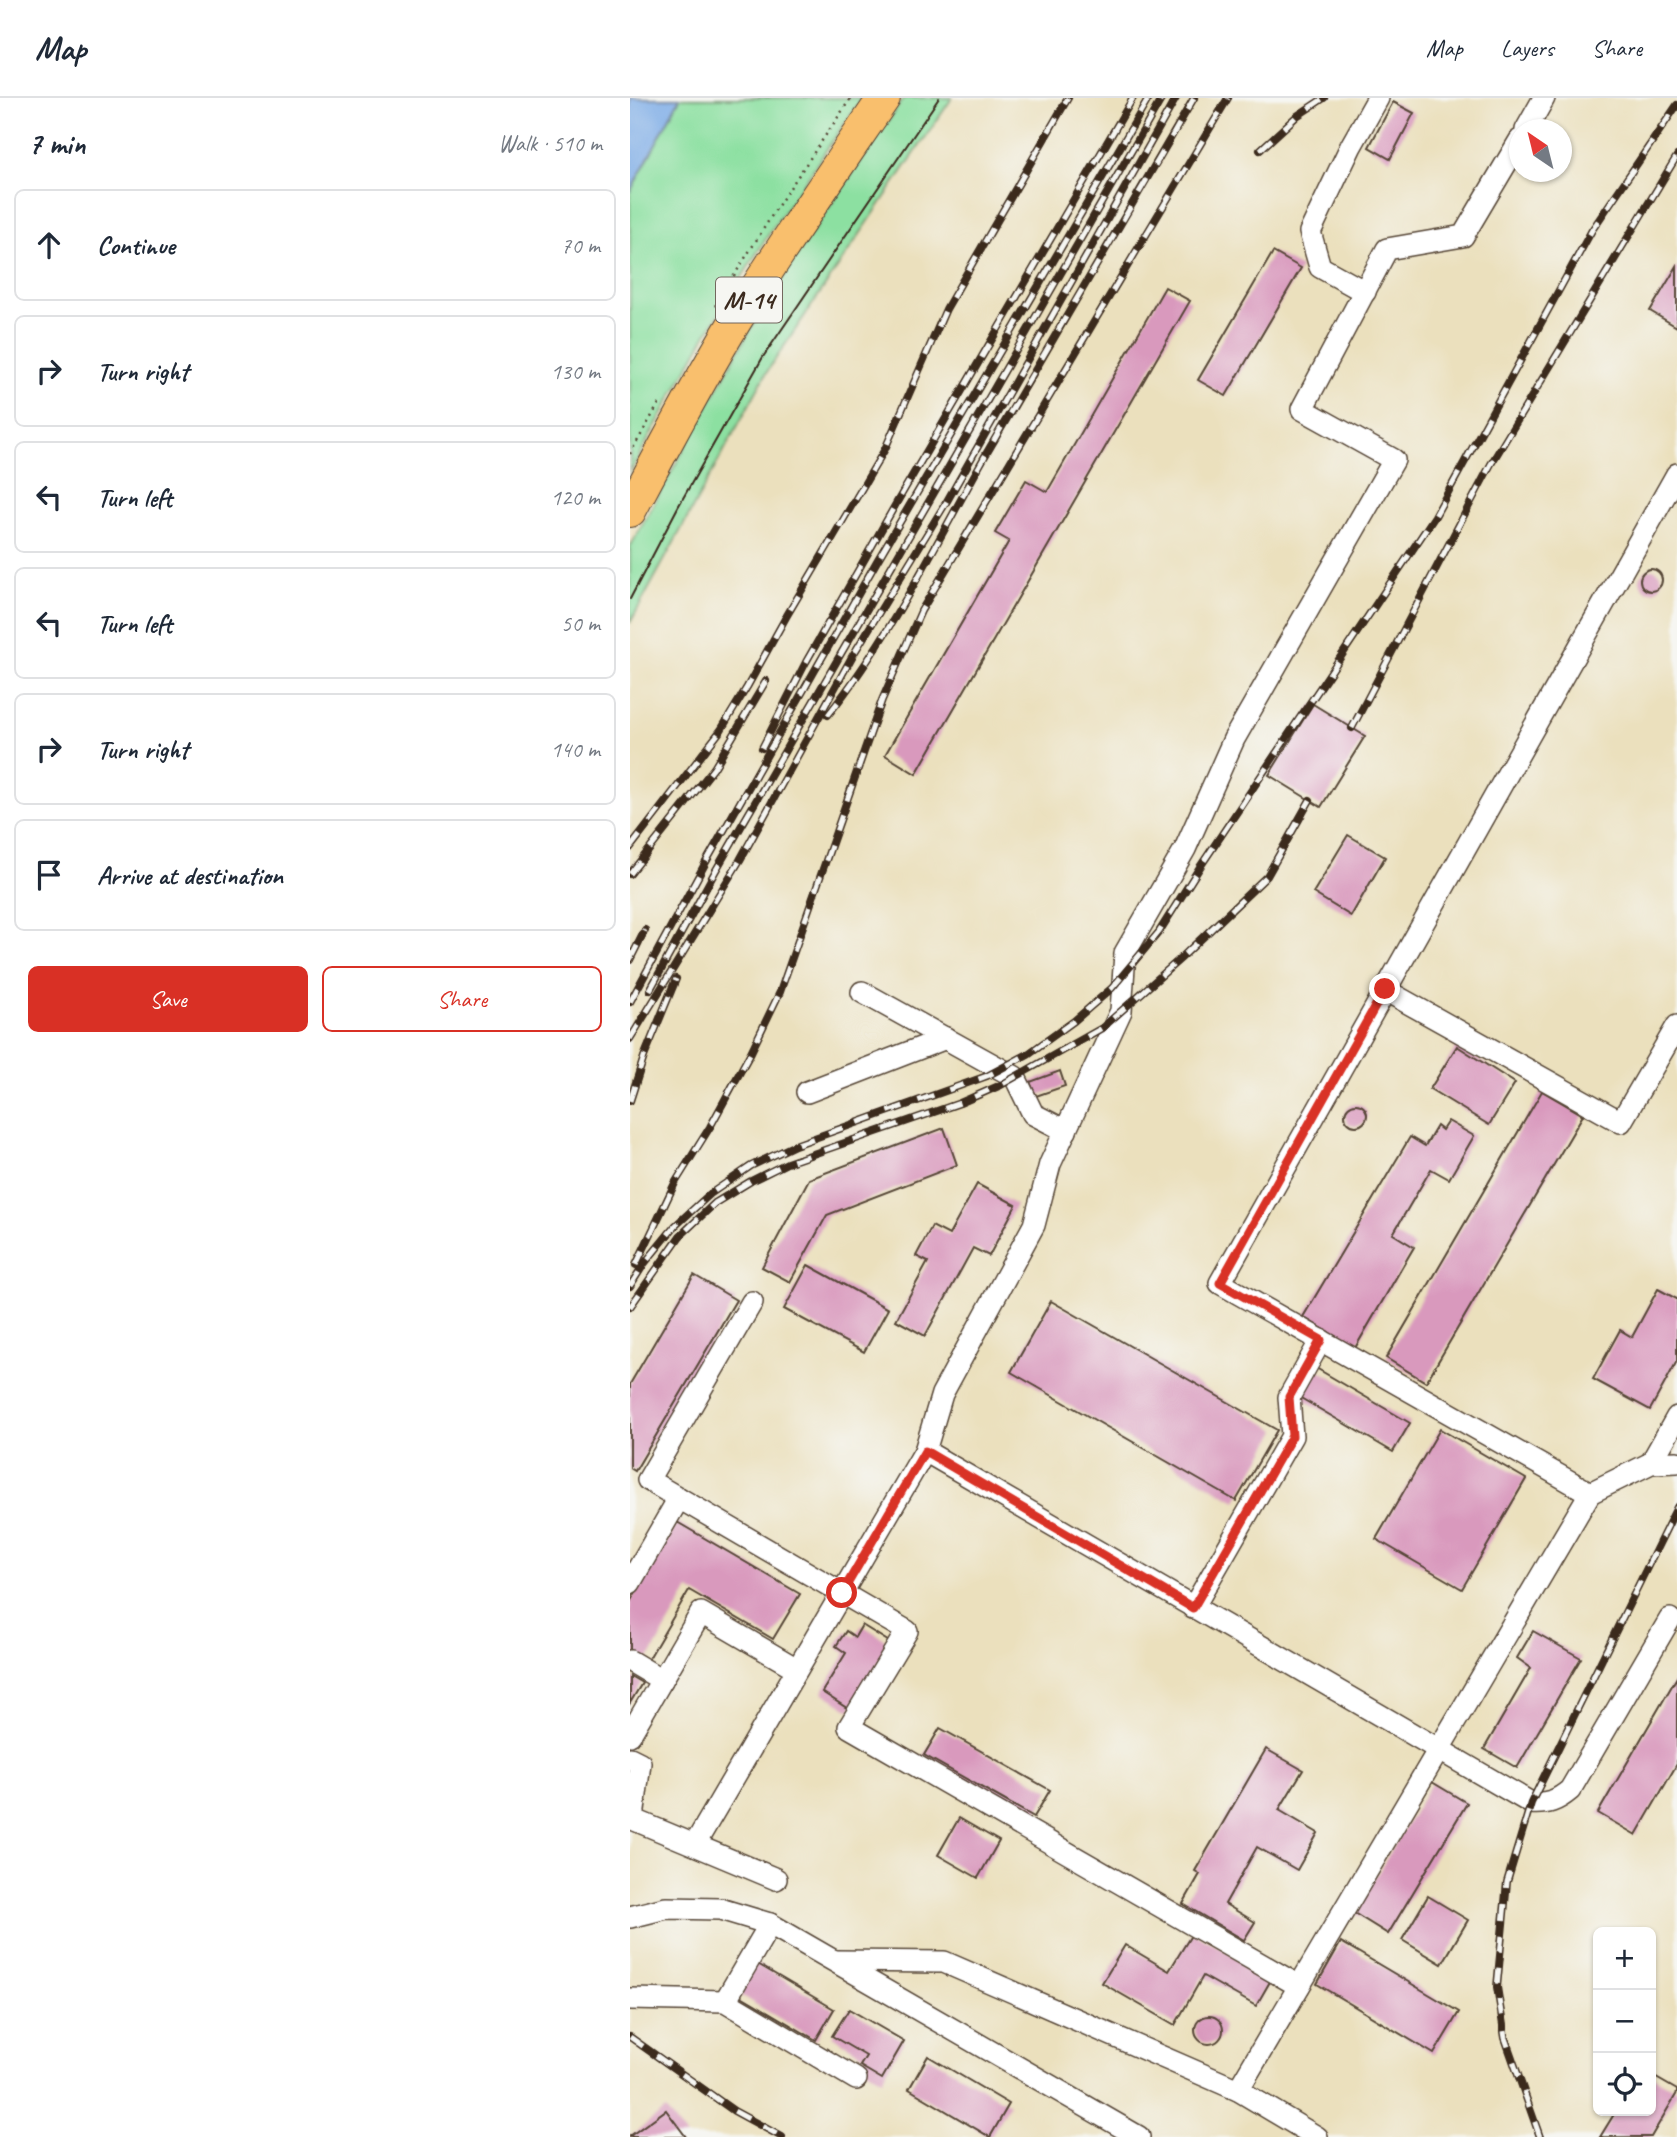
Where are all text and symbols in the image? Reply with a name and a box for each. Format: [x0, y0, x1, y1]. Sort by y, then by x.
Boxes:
text: Map [35, 27, 86, 69]
text: Map [1426, 33, 1463, 63]
text: Layers [1501, 33, 1554, 63]
text: Share [1592, 33, 1642, 63]
north arrow [1509, 119, 1572, 182]
text: 7 min [28, 125, 85, 163]
text: Walk · 510 m [498, 129, 602, 158]
icon: ahead [30, 226, 68, 264]
text: Continue [97, 229, 175, 262]
text: 70 m [561, 231, 600, 260]
road number: М-14 [716, 278, 782, 322]
icon: right [30, 352, 68, 390]
text: Turn right [97, 355, 188, 388]
text: 130 m [551, 357, 600, 386]
icon: left [30, 478, 68, 516]
text: Turn left [97, 481, 172, 514]
text: 120 m [551, 483, 600, 512]
icon: left [30, 604, 68, 642]
text: Turn left [97, 607, 172, 640]
text: 50 m [561, 609, 600, 638]
icon: right [30, 730, 68, 768]
text: Turn right [97, 733, 188, 766]
text: 140 m [551, 735, 600, 764]
icon: arrive [30, 856, 68, 894]
text: Arrive at destination [97, 859, 283, 892]
button: Save [28, 966, 308, 1032]
button: Share [322, 966, 602, 1032]
route end [1369, 973, 1400, 1004]
route start [826, 1577, 857, 1608]
map controls [1593, 1927, 1656, 2116]
button: + [1593, 1927, 1656, 1990]
button: − [1593, 1990, 1656, 2053]
button: locate [1593, 2053, 1656, 2116]

